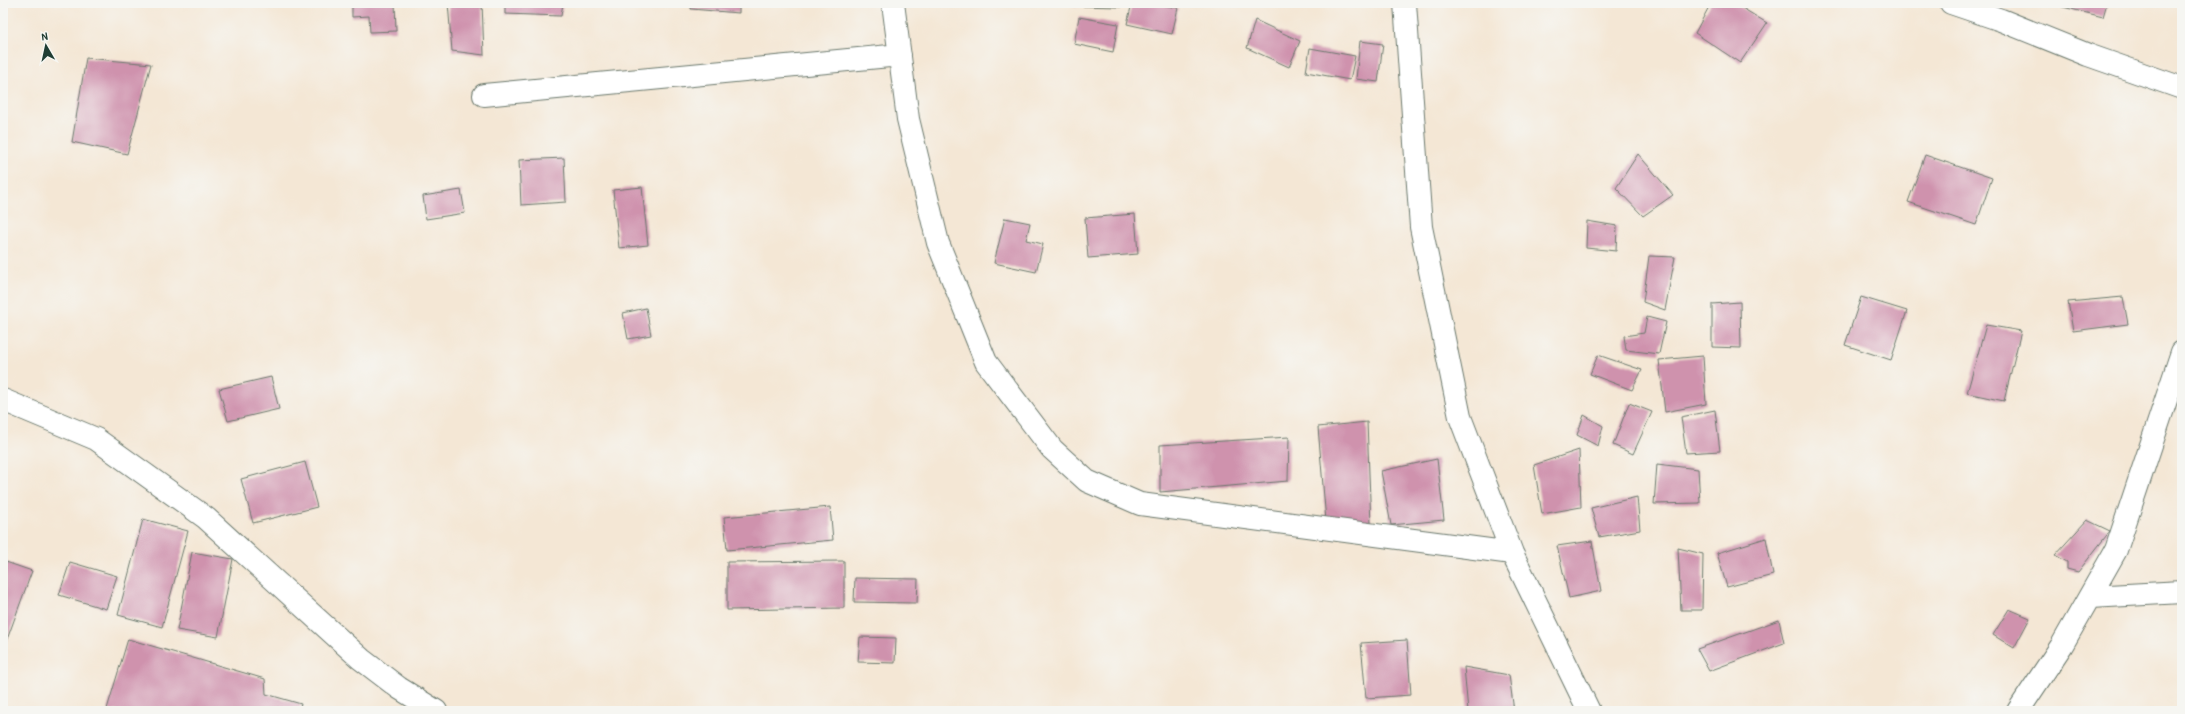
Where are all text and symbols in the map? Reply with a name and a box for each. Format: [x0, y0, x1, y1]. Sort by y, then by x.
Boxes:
north arrow [26, 26, 66, 66]
text: N [40, 29, 49, 43]

